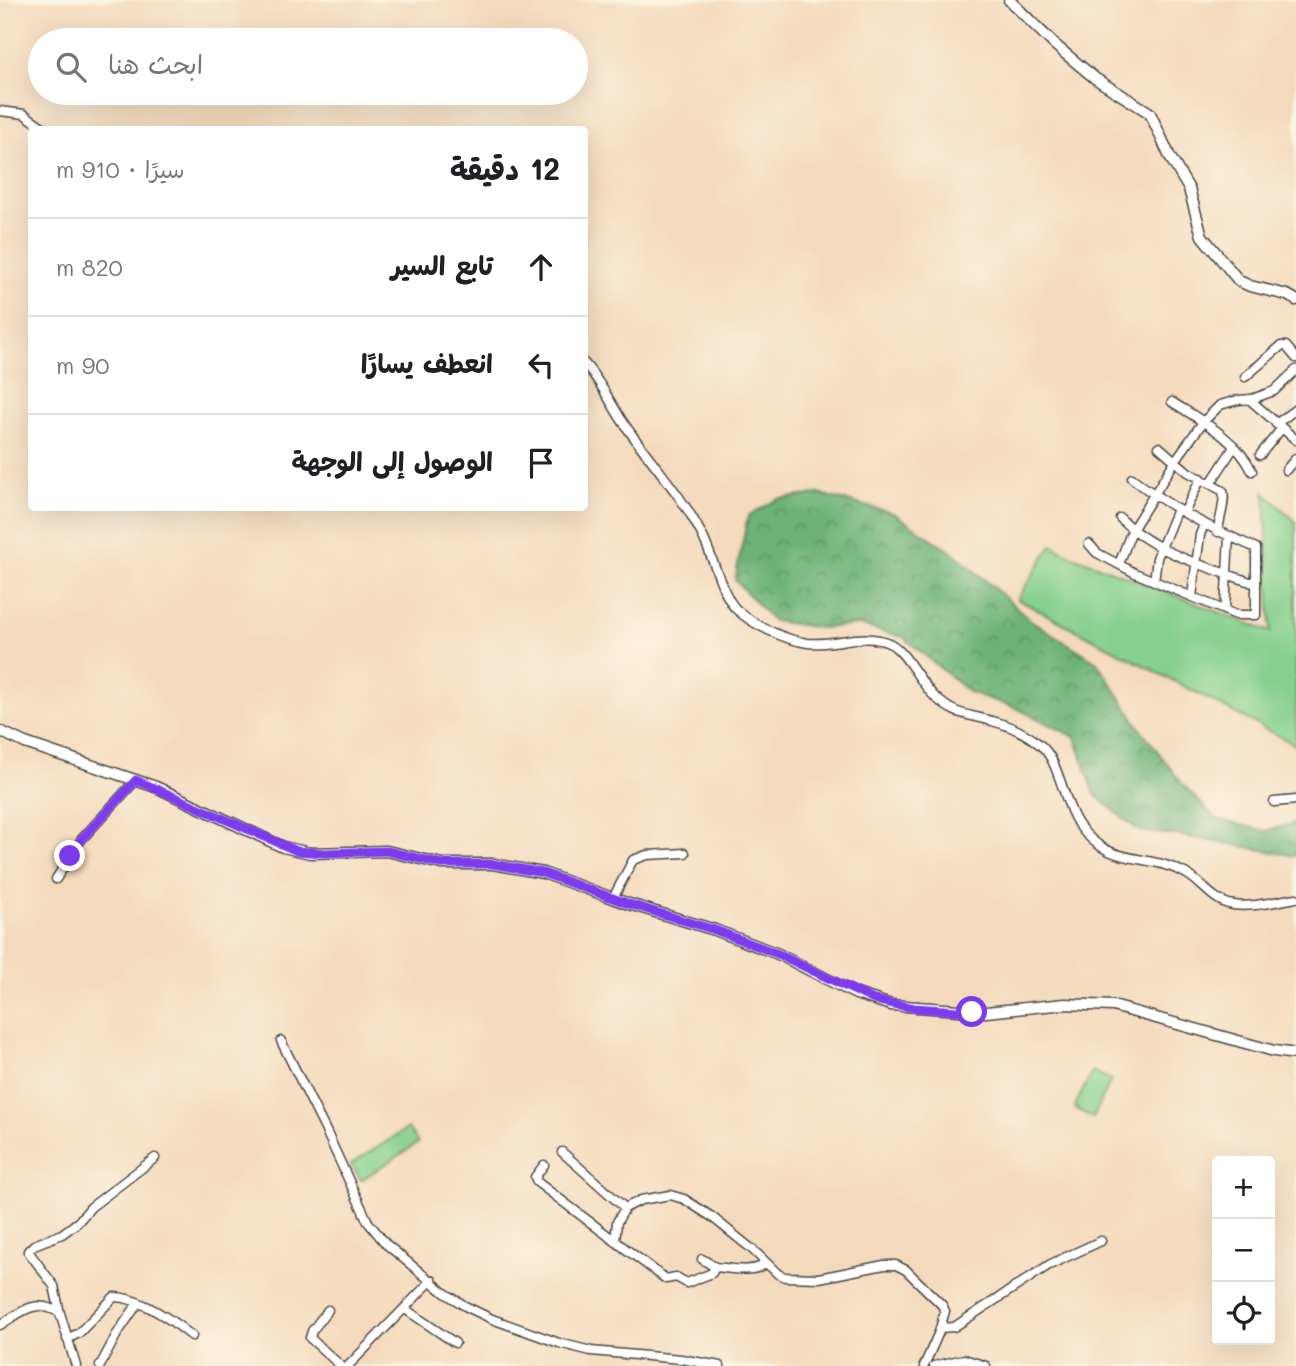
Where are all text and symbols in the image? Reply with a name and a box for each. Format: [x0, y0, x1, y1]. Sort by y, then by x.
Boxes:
search box [28, 28, 588, 105]
text: ابحث هنا [108, 47, 203, 81]
icon: search [52, 48, 90, 86]
text: 12 دقيقة [450, 148, 560, 188]
text: سيرًا · 910 m [56, 154, 185, 184]
text: تابع السير [391, 248, 493, 282]
icon: ahead [522, 248, 560, 286]
text: 820 m [56, 252, 123, 282]
text: انعطف يسارًا [361, 346, 493, 380]
icon: left [522, 346, 560, 384]
text: 90 m [56, 350, 110, 380]
text: الوصول إلى الوجهة [291, 444, 493, 478]
icon: arrive [522, 444, 560, 482]
route end [54, 840, 85, 871]
route start [956, 996, 987, 1027]
map controls [1212, 1156, 1275, 1345]
button: + [1212, 1156, 1275, 1219]
button: − [1212, 1219, 1275, 1282]
button: locate [1212, 1282, 1275, 1345]

